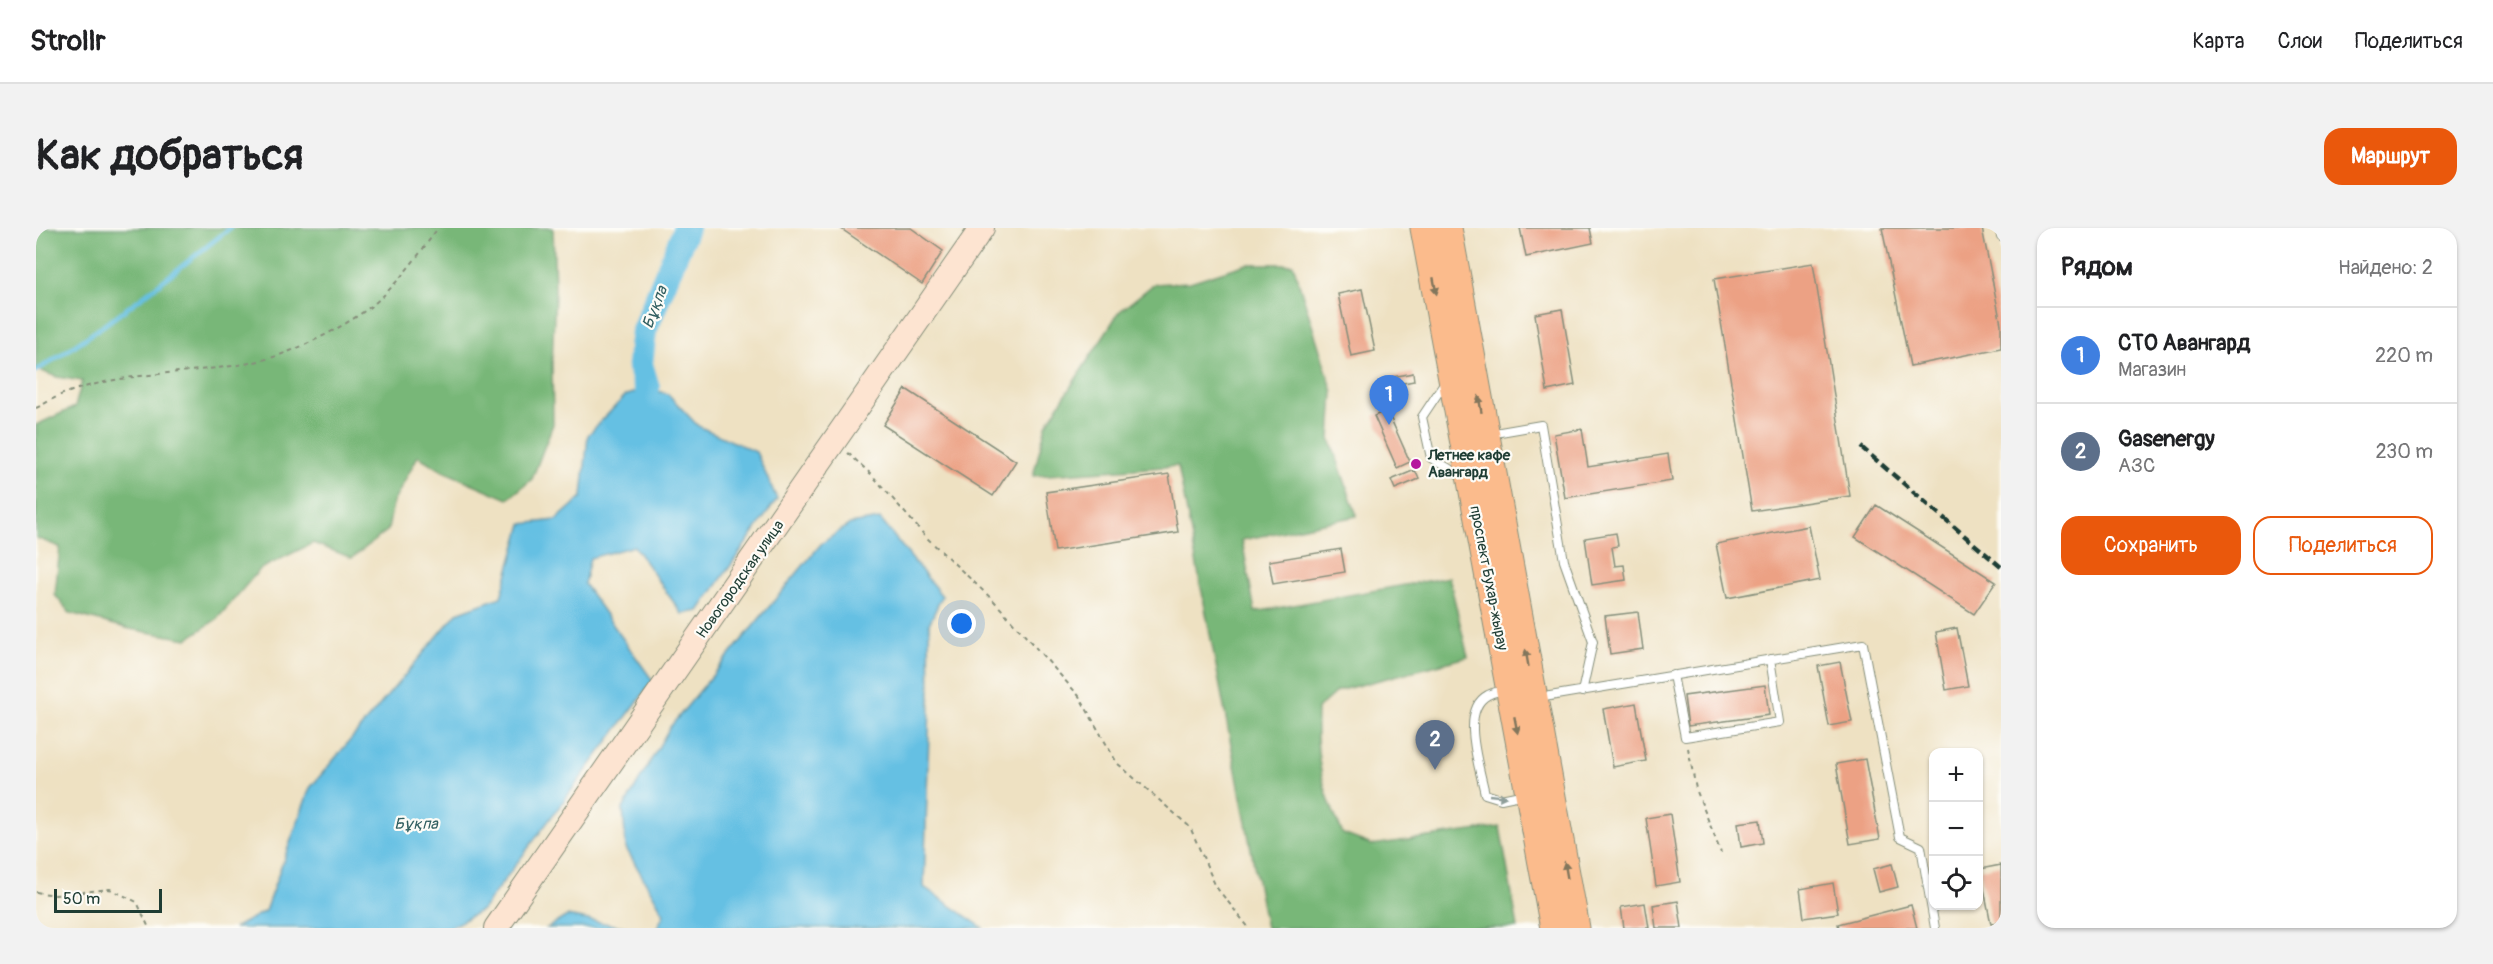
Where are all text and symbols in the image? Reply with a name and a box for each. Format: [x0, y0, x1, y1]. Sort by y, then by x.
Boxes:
text: Strollr [30, 24, 105, 59]
text: Карта [2192, 28, 2244, 55]
text: Слои [2277, 28, 2322, 55]
text: Поделиться [2355, 28, 2463, 55]
button: Маршрут [2324, 128, 2457, 185]
text: Как добраться [36, 130, 303, 182]
text: Рядом [2061, 251, 2133, 283]
text: Найдено: 2 [2338, 255, 2433, 280]
one-way arrow [1431, 276, 1440, 295]
water label: Бұқпа [638, 282, 673, 331]
text: СТО Авангард [2118, 329, 2250, 357]
text: 1 [2077, 343, 2084, 368]
text: 220 m [2375, 343, 2433, 368]
text: Магазин [2118, 357, 2186, 382]
pin: 1 [1370, 376, 1408, 425]
one-way arrow [1475, 395, 1484, 414]
text: Gasenergy [2118, 425, 2215, 453]
text: 2 [2075, 439, 2086, 464]
text: 230 m [2376, 439, 2433, 464]
place label: Летнее кафе Авангард [1427, 446, 1511, 482]
text: АЗС [2118, 453, 2155, 478]
marker: Летнее кафе Авангард [1409, 457, 1423, 471]
street label: проспект Бухар-жырау [1465, 504, 1512, 653]
street label: Новогородская улица [692, 516, 788, 642]
button: Сохранить [2061, 516, 2241, 575]
button: Поделиться [2253, 516, 2433, 575]
your location [947, 609, 976, 638]
one-way arrow [1522, 648, 1531, 667]
one-way arrow [1512, 716, 1521, 735]
pin: 2 [1416, 720, 1454, 770]
map controls [1929, 748, 1983, 910]
button: + [1929, 748, 1983, 802]
one-way arrow [1489, 791, 1508, 801]
button: − [1929, 802, 1983, 856]
water label: Бұқпа [394, 814, 439, 834]
button: locate [1929, 856, 1983, 910]
one-way arrow [1561, 861, 1570, 880]
scale bar [54, 886, 162, 914]
text: 50 m [63, 889, 100, 909]

